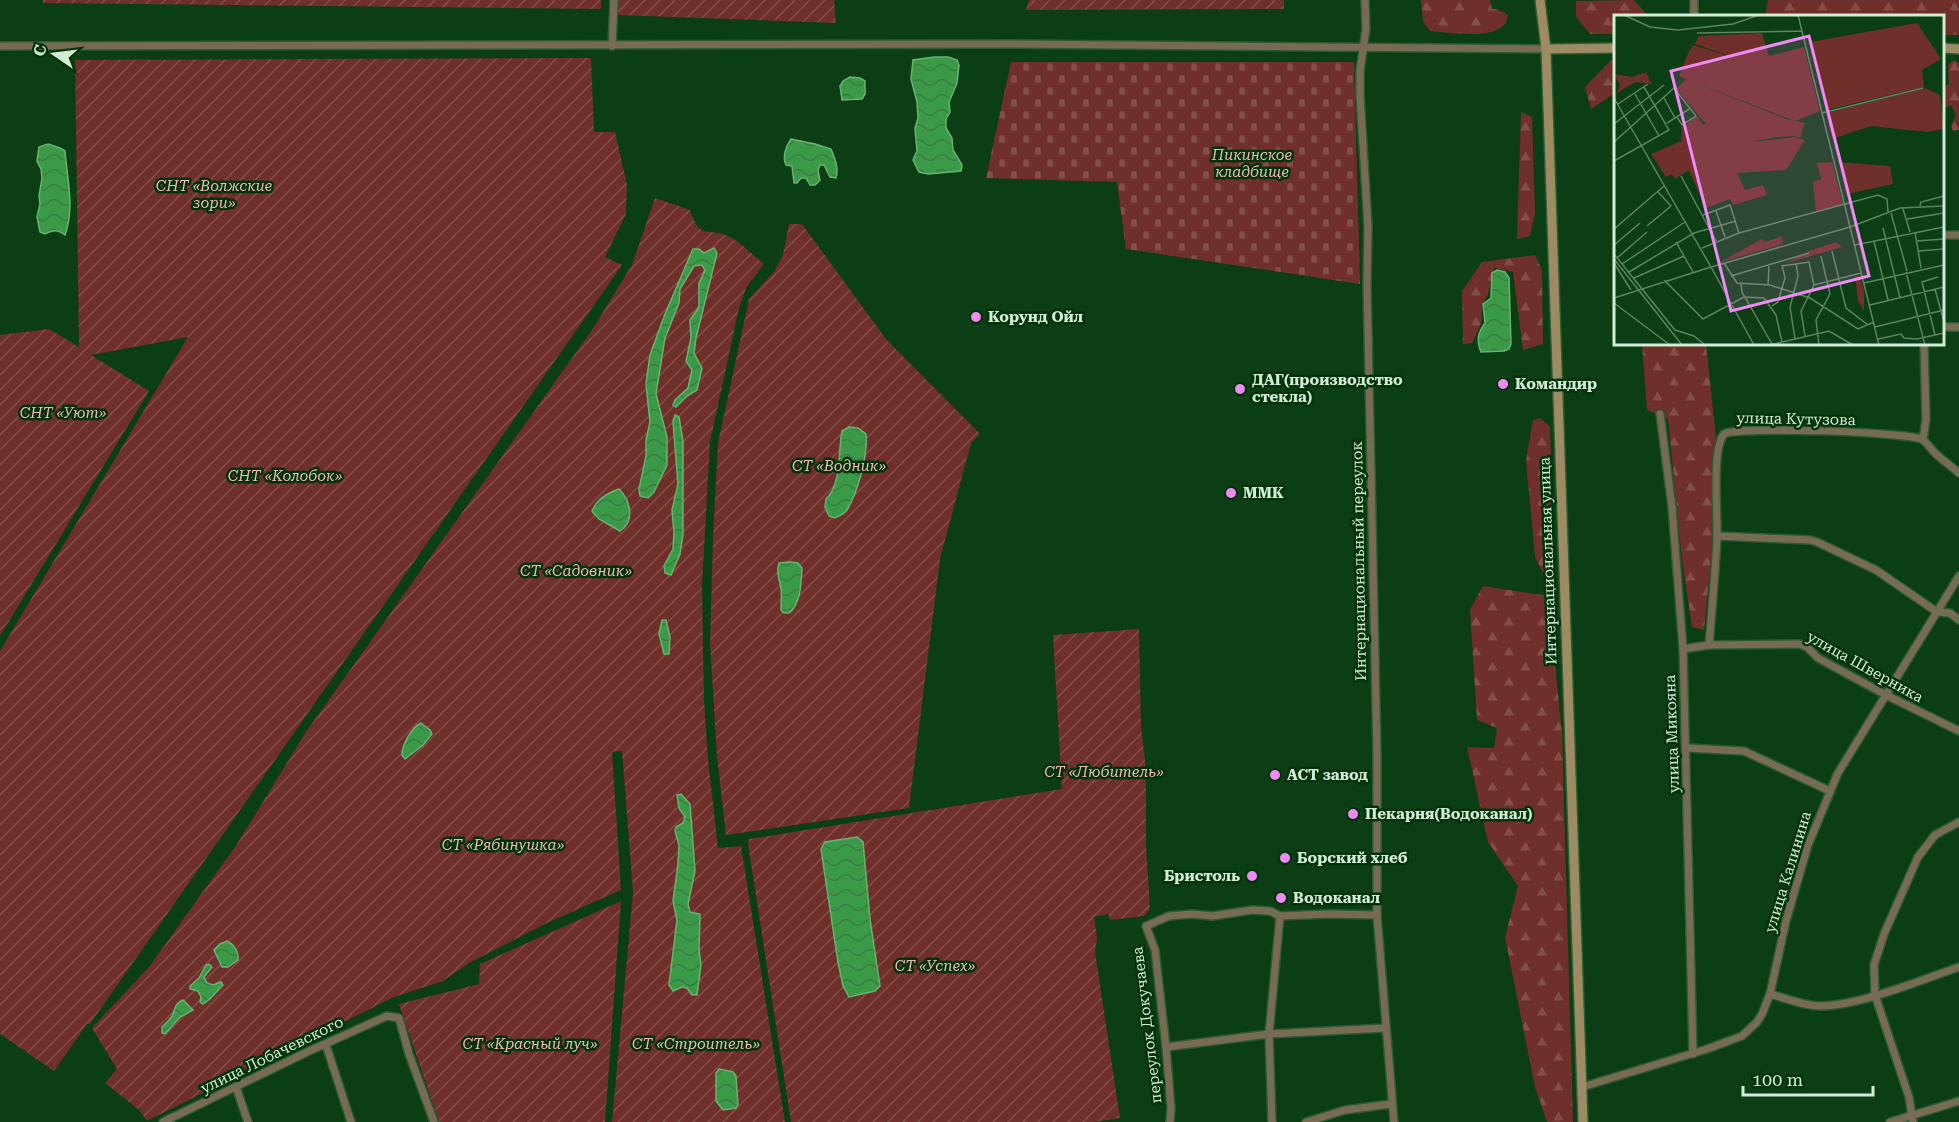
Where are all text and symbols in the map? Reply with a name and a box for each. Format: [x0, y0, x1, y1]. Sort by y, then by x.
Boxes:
inset map [1614, 15, 1944, 345]
north arrow [24, 24, 84, 84]
text: С [29, 43, 51, 58]
park label: Пикинское кладбище [1211, 146, 1293, 181]
park label: СНТ «Волжские зори» [156, 177, 273, 212]
place label: Корунд Ойл [988, 308, 1083, 326]
marker: Корунд Ойл [969, 310, 983, 324]
place label: ДАГ(производство стекла) [1252, 371, 1403, 406]
place label: Командир [1515, 375, 1597, 393]
marker: Командир [1496, 377, 1510, 391]
marker: ДАГ(производство стекла) [1233, 382, 1247, 396]
park label: СНТ «Уют» [20, 404, 106, 422]
street label: улица Кутузова [1736, 409, 1856, 429]
street label: Интернациональный переулок [1348, 441, 1370, 681]
park label: СТ «Водник» [792, 457, 886, 475]
street label: Интернациональная улица [1535, 457, 1561, 665]
park label: СНТ «Колобок» [228, 467, 342, 485]
place label: ММК [1243, 484, 1284, 502]
marker: ММК [1224, 486, 1238, 500]
park label: СТ «Садовник» [520, 562, 632, 580]
street label: улица Шверника [1804, 628, 1926, 706]
street label: улица Микояна [1661, 674, 1683, 794]
park label: СТ «Любитель» [1044, 763, 1164, 781]
place label: АСТ завод [1287, 766, 1368, 784]
marker: АСТ завод [1268, 768, 1282, 782]
place label: Пекарня(Водоканал) [1365, 805, 1532, 823]
marker: Пекарня(Водоканал) [1346, 807, 1360, 821]
street label: улица Калинина [1761, 809, 1815, 935]
park label: СТ «Рябинушка» [442, 836, 564, 854]
place label: Борский хлеб [1297, 849, 1408, 867]
marker: Борский хлеб [1278, 851, 1292, 865]
place label: Бристоль [1164, 867, 1240, 885]
marker: Бристоль [1245, 869, 1259, 883]
place label: Водоканал [1293, 889, 1380, 907]
marker: Водоканал [1274, 891, 1288, 905]
street label: переулок Докучаева [1128, 946, 1166, 1104]
park label: СТ «Успех» [895, 957, 975, 975]
street label: улица Лобачевского [198, 1013, 346, 1097]
park label: СТ «Красный луч» [463, 1035, 597, 1053]
park label: СТ «Строитель» [632, 1035, 760, 1053]
scale bar [1743, 1059, 1874, 1097]
text: 100 m [1752, 1069, 1803, 1090]

